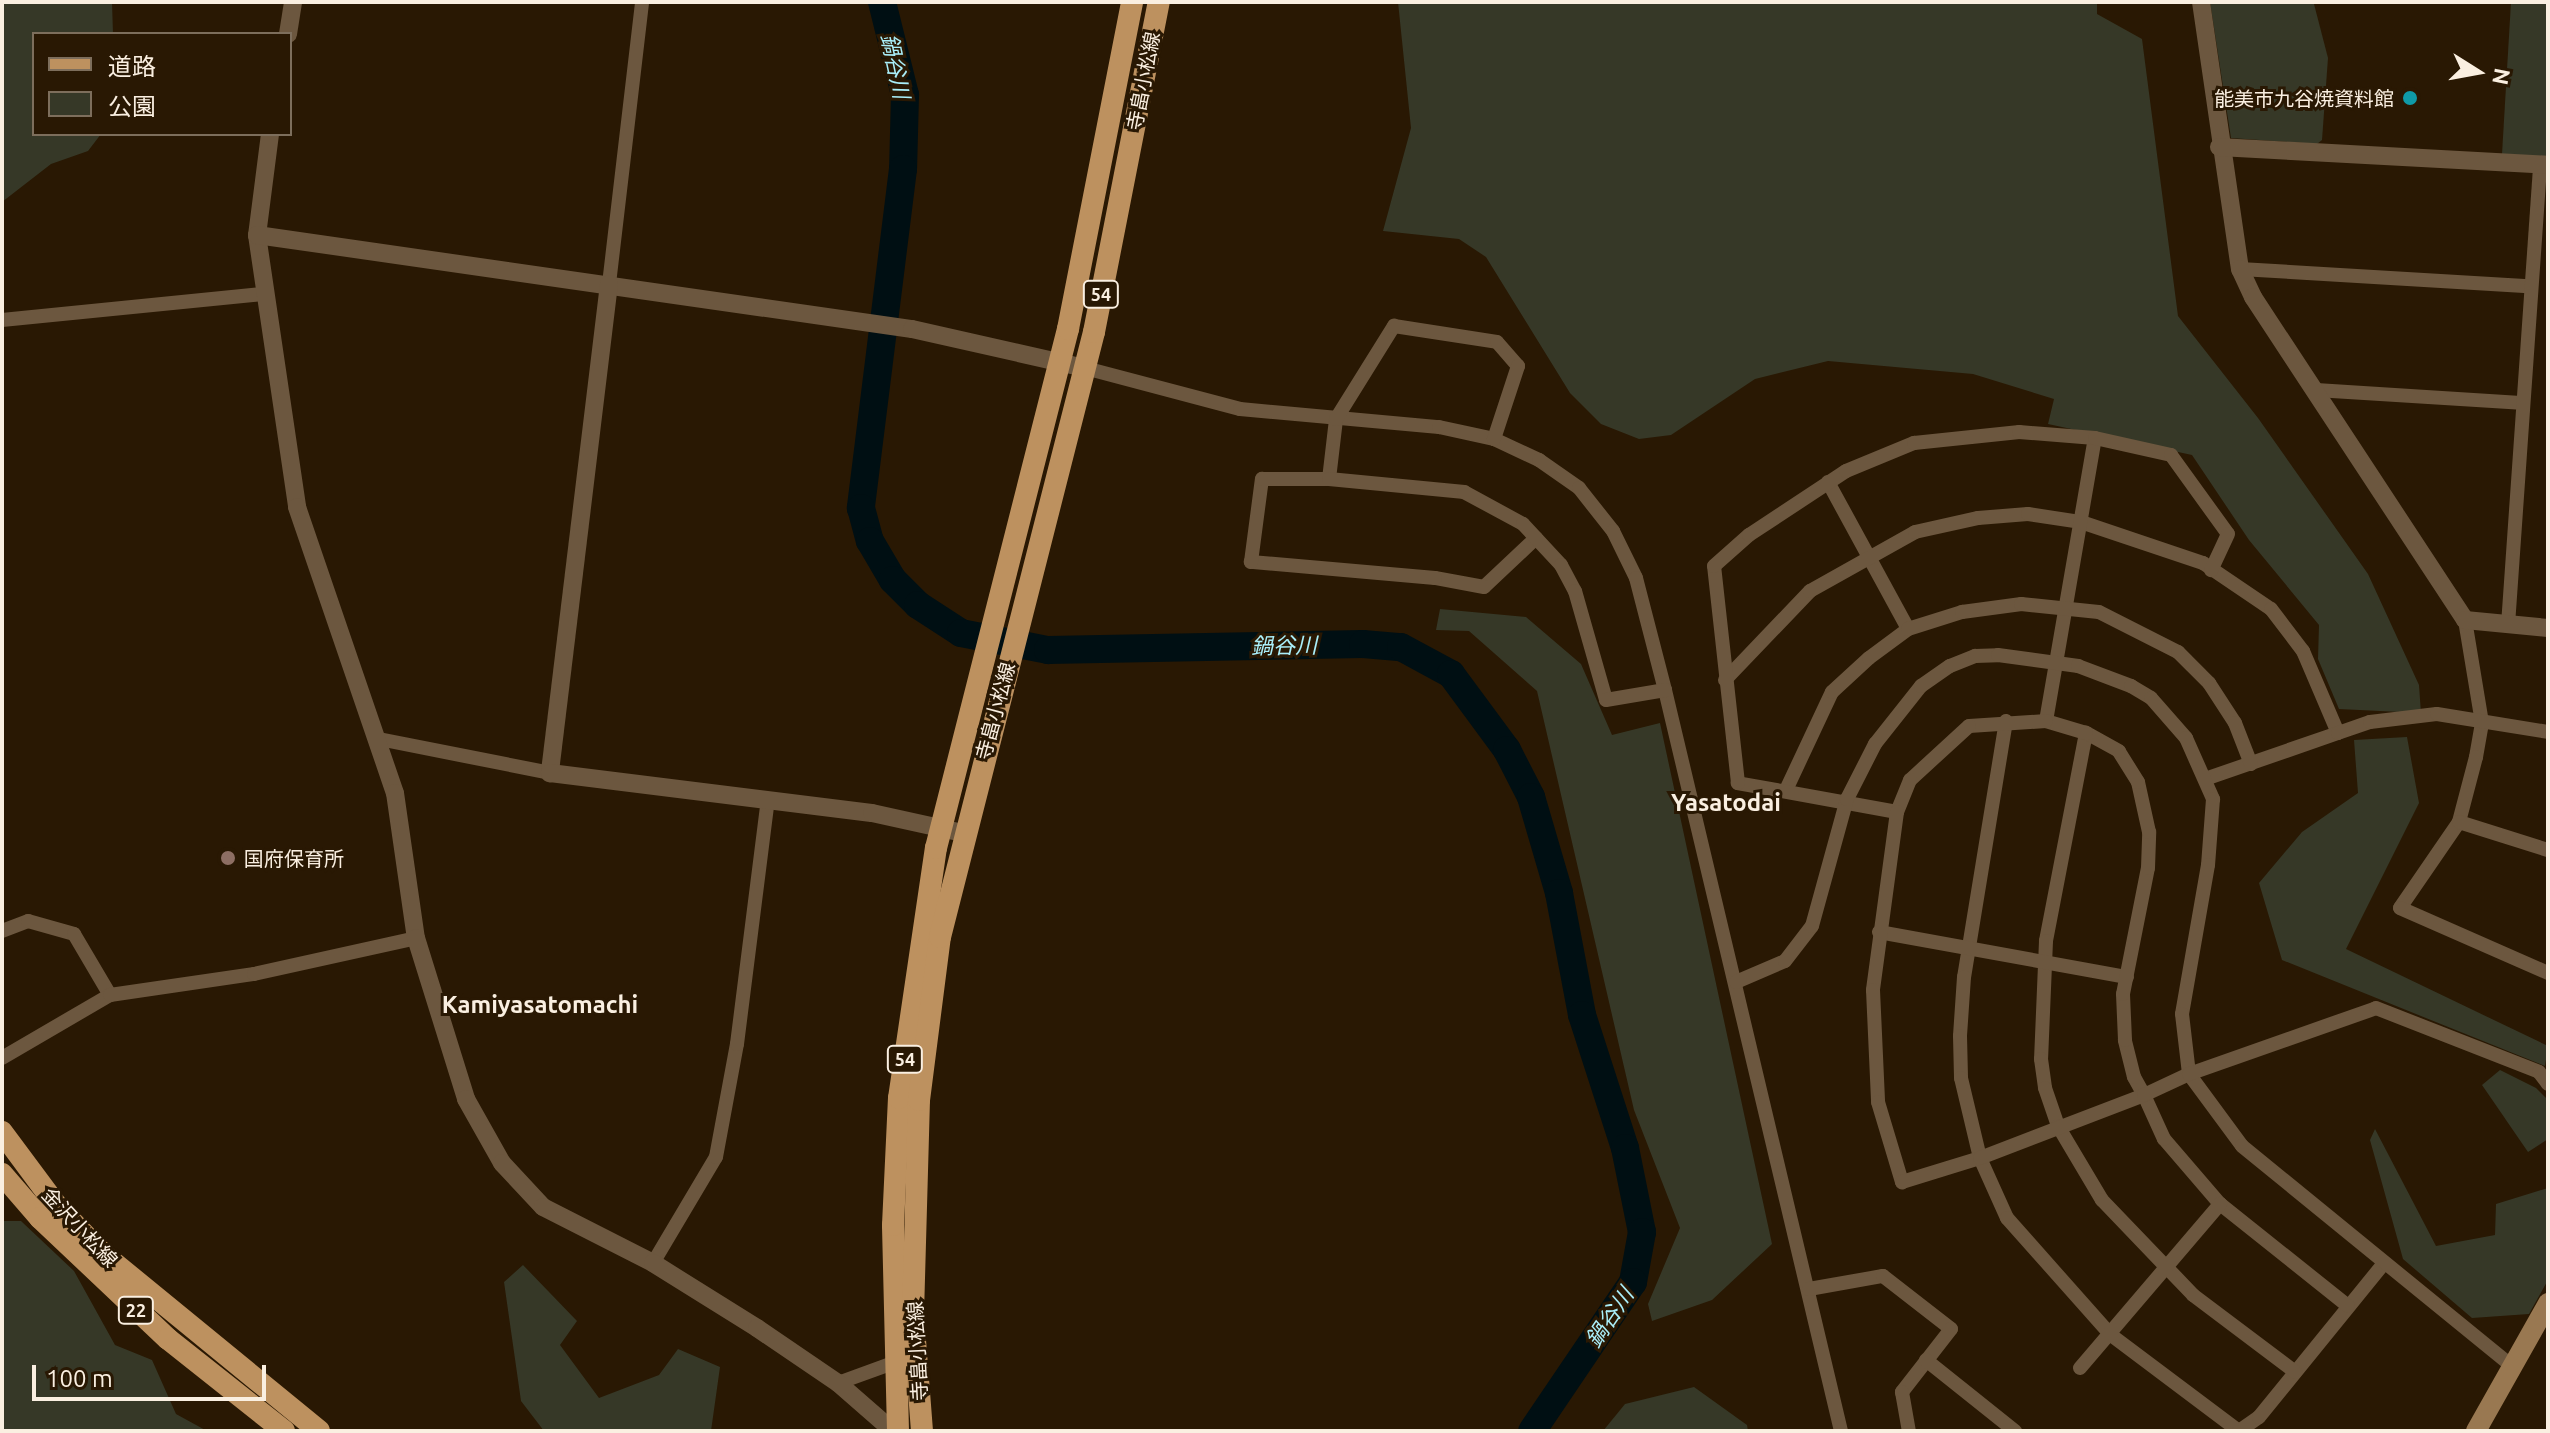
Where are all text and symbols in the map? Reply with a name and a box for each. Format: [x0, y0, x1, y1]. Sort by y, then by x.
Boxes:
street label: 寺畠小松線 [1122, 30, 1164, 132]
water label: 鍋谷川 [876, 31, 916, 101]
legend [32, 32, 292, 136]
north arrow [2438, 32, 2518, 112]
text: 道路 [108, 53, 156, 80]
text: N [2488, 66, 2516, 87]
place label: 能美市九谷焼資料館 [2214, 86, 2394, 110]
marker: 能美市九谷焼資料館 [2401, 89, 2419, 107]
text: 公園 [108, 93, 156, 120]
road number: 54 [1081, 280, 1121, 308]
water label: 鍋谷川 [1251, 631, 1317, 659]
street label: 寺畠小松線 [970, 660, 1020, 762]
district label: Yasatodai [1671, 789, 1781, 817]
place label: 国府保育所 [244, 846, 344, 870]
marker: 国府保育所 [219, 849, 237, 867]
district label: Kamiyasatomachi [442, 991, 638, 1019]
road number: 54 [885, 1045, 925, 1073]
street label: 金沢小松線 [37, 1182, 123, 1272]
water label: 鍋谷川 [1580, 1282, 1638, 1352]
road number: 22 [116, 1296, 156, 1324]
street label: 寺畠小松線 [902, 1300, 932, 1402]
scale bar [36, 1349, 270, 1399]
text: 100 m [46, 1365, 113, 1392]

